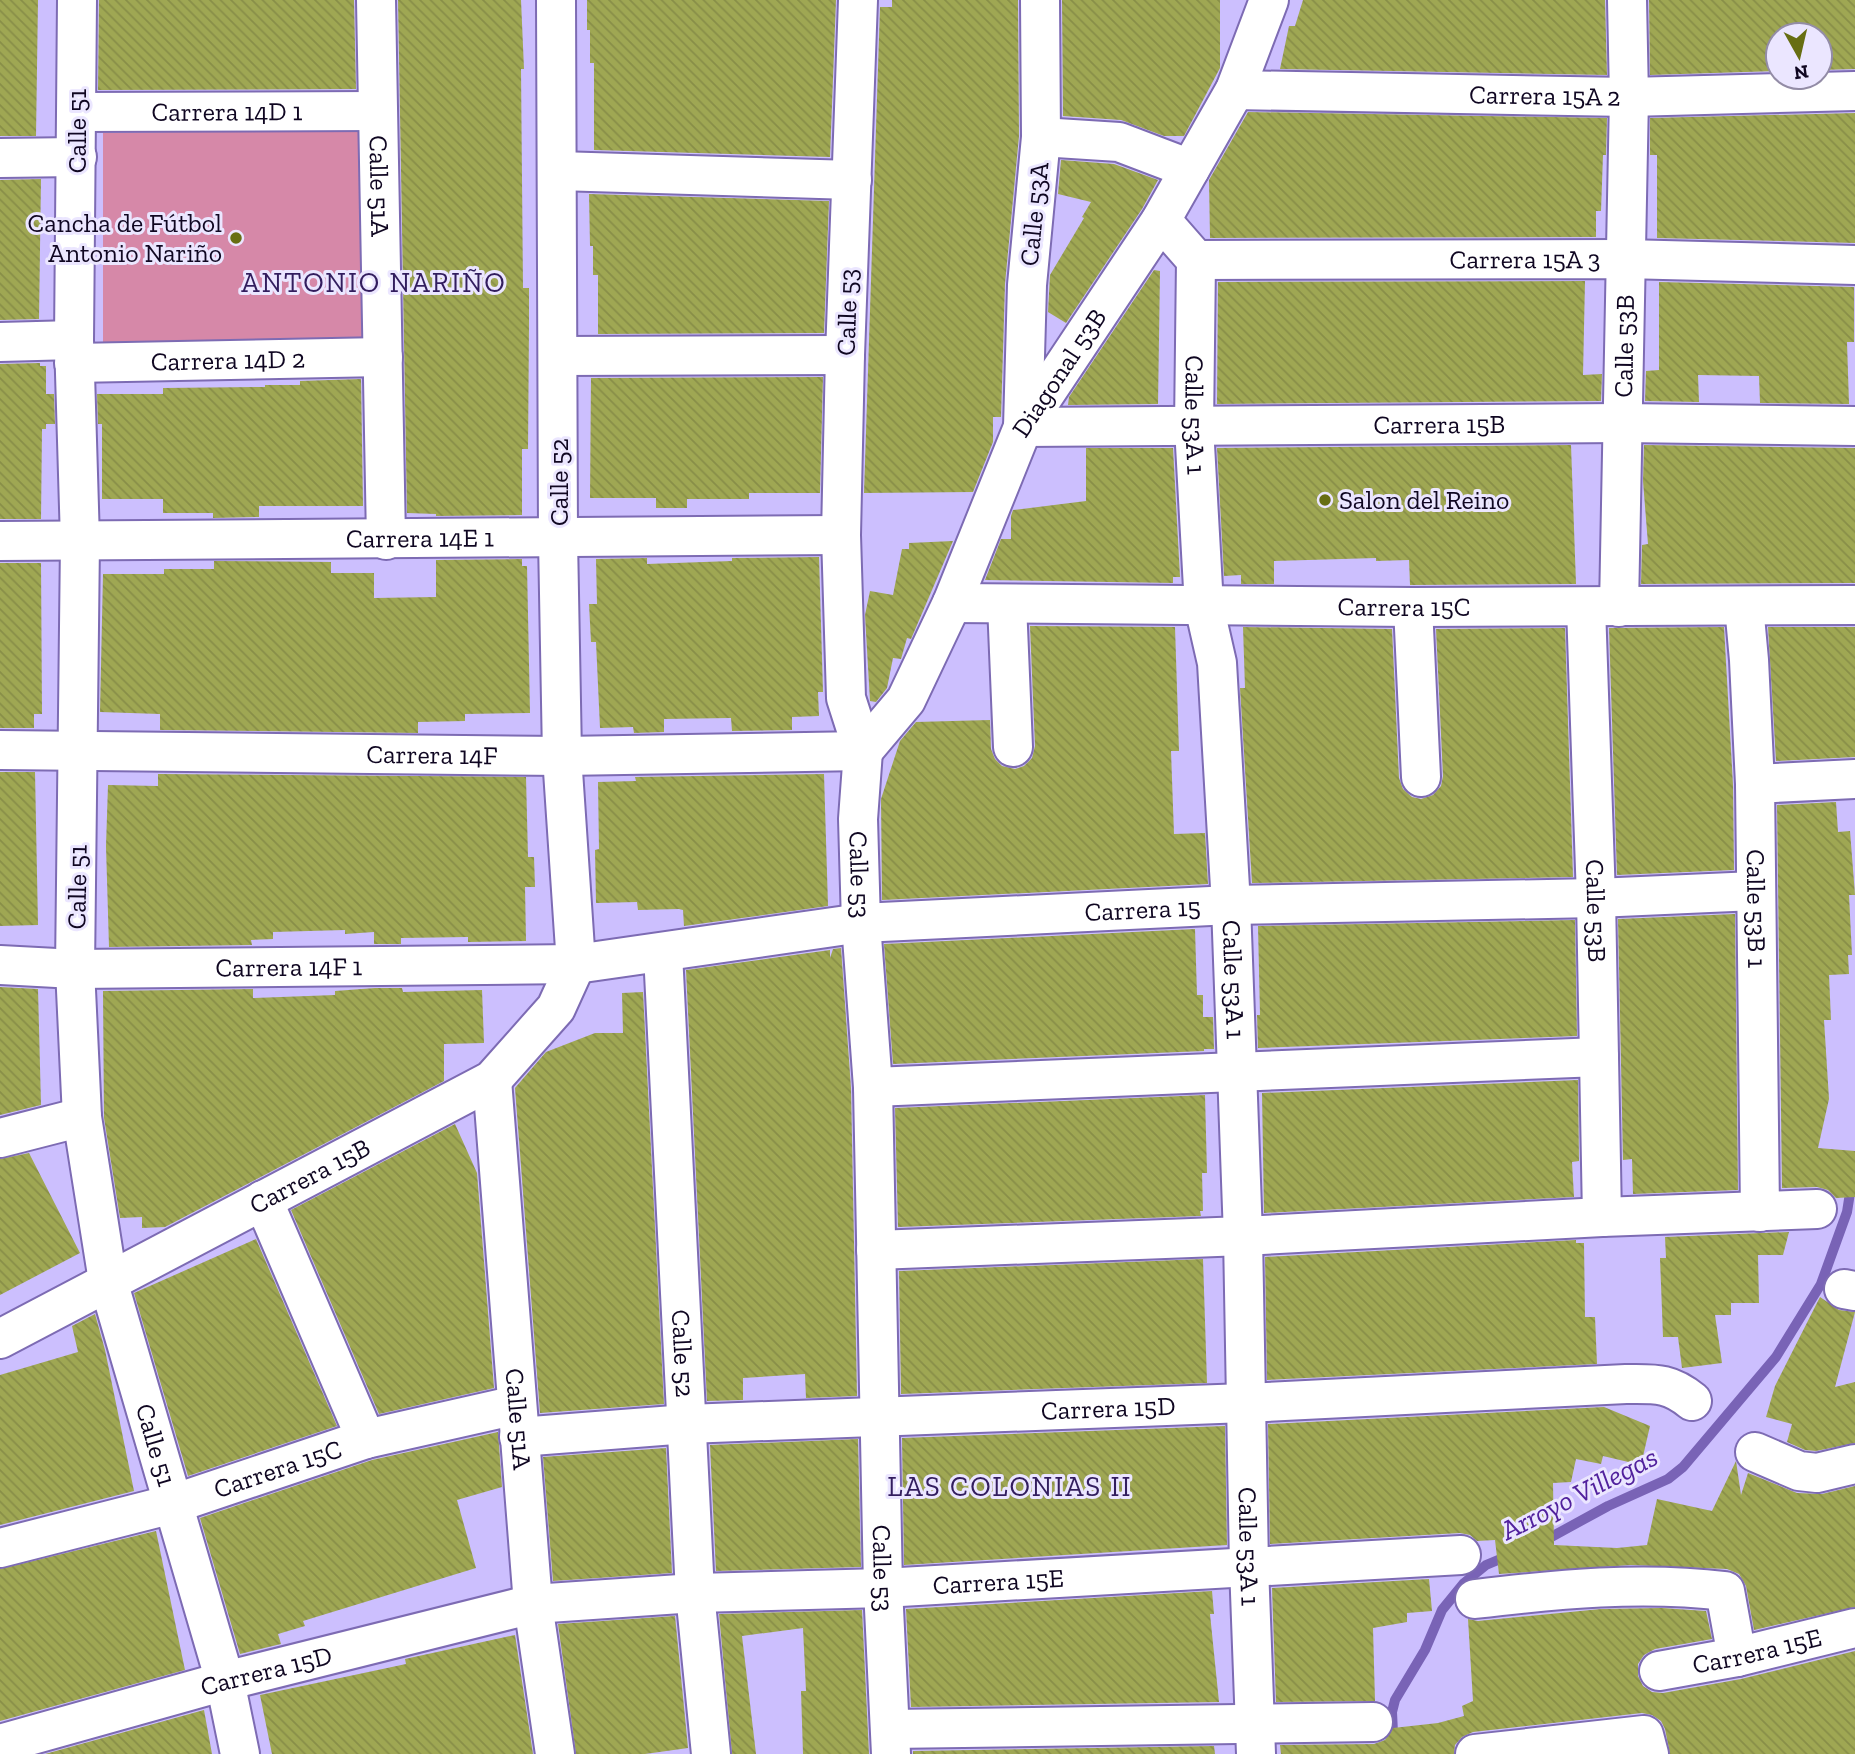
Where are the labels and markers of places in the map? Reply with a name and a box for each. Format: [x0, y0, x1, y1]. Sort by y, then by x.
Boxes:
place label: Cancha de Fútbol Antonio Nariño [27, 207, 222, 269]
marker: Cancha de Fútbol Antonio Nariño [228, 230, 244, 246]
place label: Salon del Reino [1339, 484, 1509, 516]
marker: Salon del Reino [1317, 492, 1333, 508]

